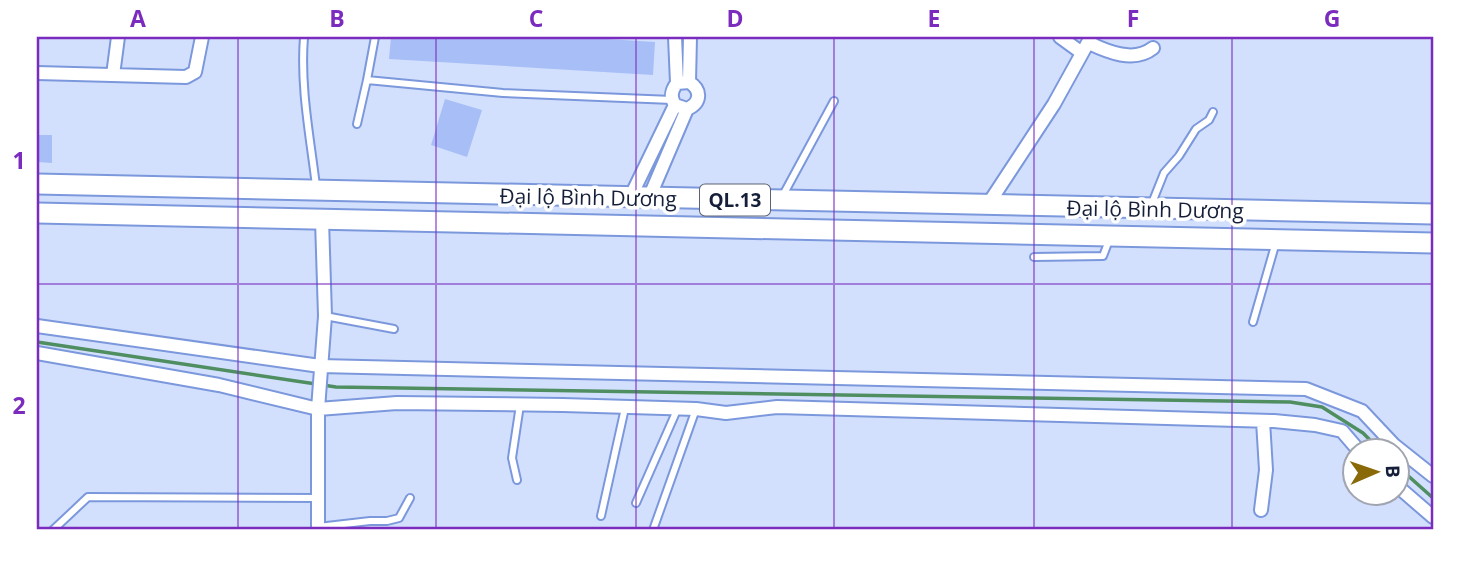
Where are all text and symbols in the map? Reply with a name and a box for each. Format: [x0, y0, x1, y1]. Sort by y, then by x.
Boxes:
text: A [130, 2, 146, 34]
text: B [329, 2, 345, 34]
text: C [529, 2, 543, 34]
text: D [726, 2, 744, 34]
text: E [928, 2, 940, 34]
text: F [1127, 2, 1139, 34]
text: G [1324, 2, 1340, 34]
text: 1 [12, 144, 26, 176]
street label: Đại lộ Bình Dương [499, 181, 677, 213]
road number: QL.13 [700, 184, 770, 216]
street label: Đại lộ Bình Dương [1066, 193, 1244, 225]
text: 2 [12, 389, 26, 421]
north arrow [1340, 438, 1410, 508]
text: B [1380, 465, 1406, 478]

